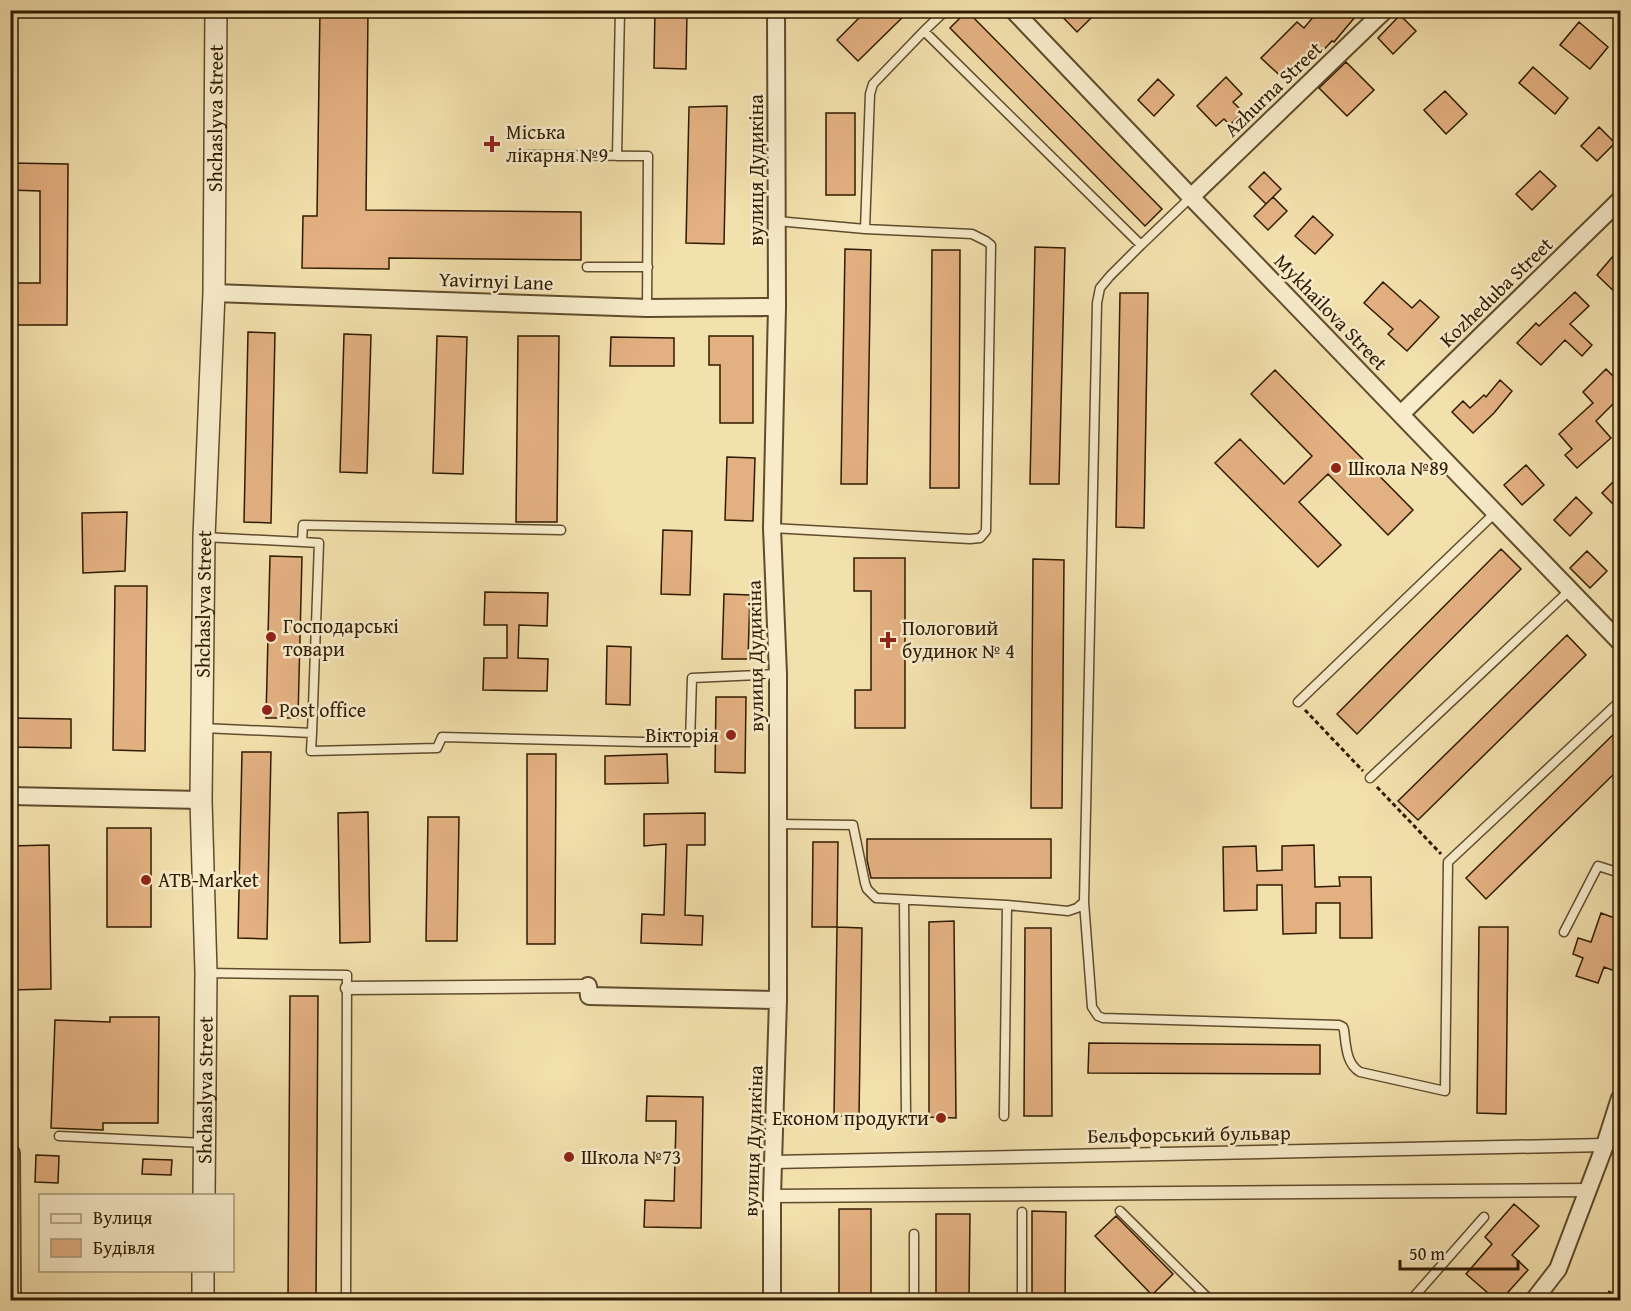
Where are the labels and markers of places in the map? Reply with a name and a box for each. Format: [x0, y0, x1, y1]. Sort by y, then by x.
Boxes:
place label: Міська лікарня №9 [506, 117, 608, 169]
marker: Міська лікарня №9 [483, 135, 501, 153]
place label: Школа №89 [1348, 453, 1448, 482]
marker: Школа №89 [1329, 461, 1343, 475]
place label: Господарські товари [283, 611, 399, 663]
place label: Пологовий будинок № 4 [902, 613, 1015, 665]
marker: Господарські товари [264, 630, 278, 644]
marker: Пологовий будинок № 4 [879, 631, 897, 649]
place label: Post office [279, 695, 366, 724]
marker: Post office [260, 703, 274, 717]
place label: Вікторія [645, 720, 719, 749]
marker: Вікторія [724, 728, 738, 742]
place label: ATB-Market [158, 865, 259, 894]
marker: ATB-Market [139, 873, 153, 887]
place label: Економ продукти [772, 1103, 929, 1132]
marker: Економ продукти [934, 1111, 948, 1125]
place label: Школа №73 [581, 1142, 681, 1171]
marker: Школа №73 [562, 1150, 576, 1164]

